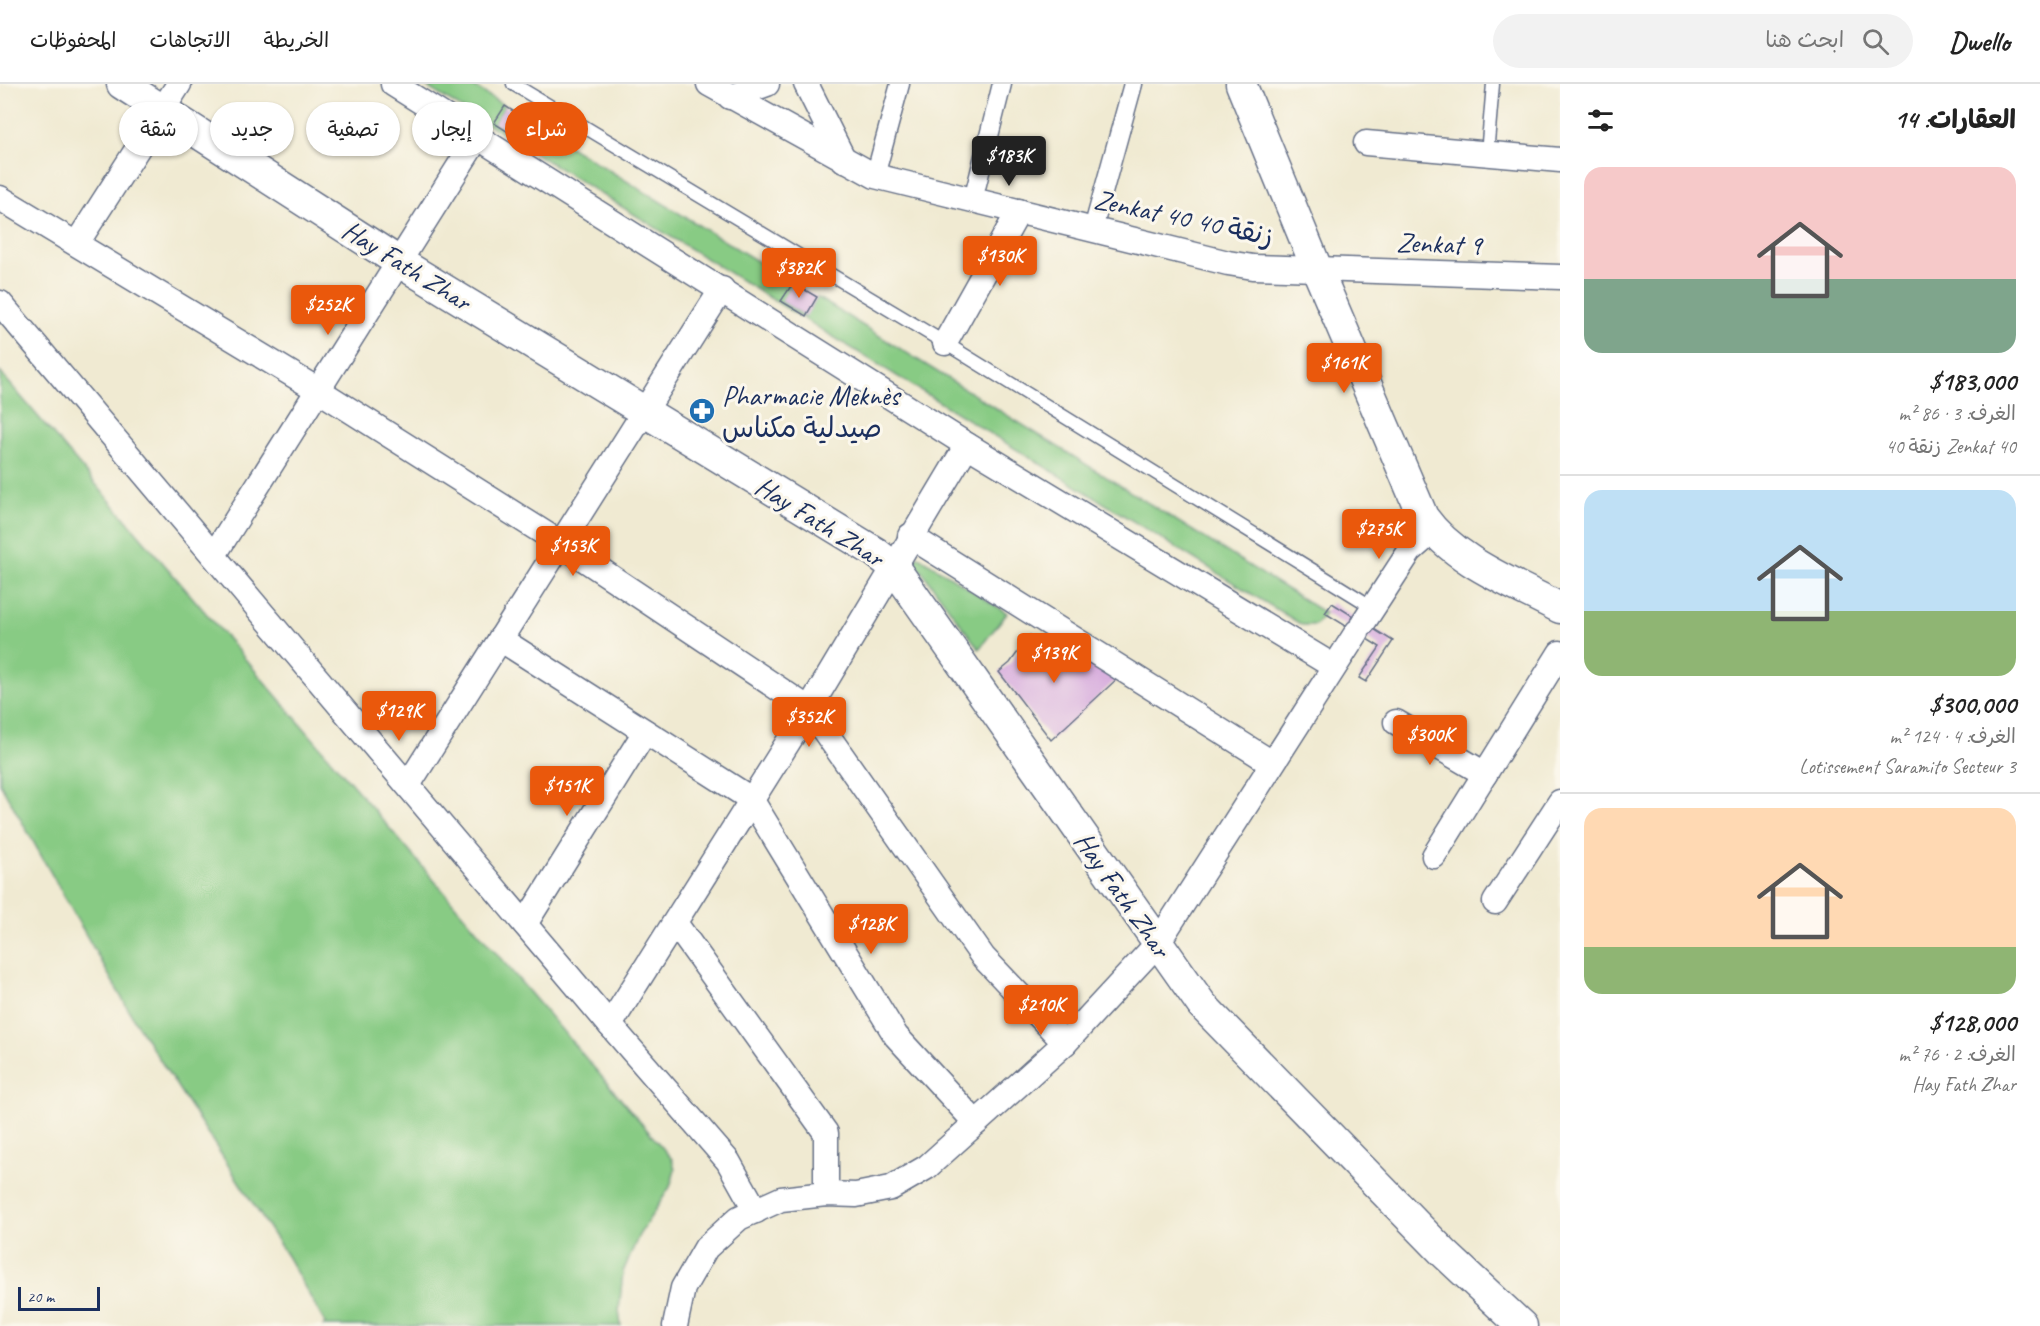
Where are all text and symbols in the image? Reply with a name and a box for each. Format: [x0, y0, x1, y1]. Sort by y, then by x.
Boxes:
search box [1493, 14, 1913, 68]
text: Dwello [1949, 24, 2010, 59]
icon: search [1859, 25, 1892, 58]
text: ابحث هنا [1765, 26, 1844, 54]
text: المحفوظات [30, 27, 116, 53]
text: الاتجاهات [149, 27, 231, 53]
text: الخريطة [264, 27, 329, 53]
chip: شقة [119, 102, 198, 156]
chip: جديد [210, 102, 294, 156]
chip: تصفية [306, 102, 400, 156]
chip: إيجار [412, 102, 493, 156]
chip: شراء [505, 102, 588, 156]
text: العقارات: 14 [1894, 103, 2016, 136]
icon: filters [1584, 104, 1617, 137]
pin: $183K [967, 136, 1051, 187]
text: $183K [986, 143, 1032, 168]
street label: Zenkat 40 زنقة 40 [1091, 181, 1277, 254]
icon: home [1746, 206, 1854, 314]
street label: Hay Fath Zhar [336, 212, 479, 320]
street label: Zenkat 9 [1396, 225, 1485, 263]
pin: $130K [958, 236, 1042, 287]
text: $130K [977, 243, 1023, 268]
pin: $382K [757, 248, 841, 299]
text: $382K [776, 255, 822, 280]
pin: $252K [286, 285, 370, 336]
text: $252K [305, 292, 351, 317]
pin: $161K [1302, 343, 1386, 394]
text: $161K [1321, 350, 1367, 375]
text: $183,000 [1929, 365, 2016, 398]
place label: Pharmacie Meknès صيدلية مكناس [722, 378, 902, 445]
pharmacy icon: Pharmacie Meknès صيدلية مكناس [687, 396, 717, 426]
text: الغرف: 3 · 86 m² [1898, 401, 2016, 426]
text: Zenkat 40 زنقة 40 [1886, 434, 2016, 459]
street label: Hay Fath Zhar [749, 468, 892, 576]
pin: $275K [1337, 509, 1421, 560]
text: $275K [1356, 516, 1402, 541]
pin: $153K [531, 526, 615, 577]
icon: home [1746, 529, 1854, 637]
text: $153K [550, 533, 596, 558]
pin: $139K [1012, 633, 1096, 684]
text: $139K [1031, 640, 1077, 665]
text: $300,000 [1929, 688, 2016, 721]
pin: $129K [357, 691, 441, 742]
pin: $352K [767, 697, 851, 748]
text: $129K [376, 698, 422, 723]
text: $352K [786, 704, 832, 729]
pin: $300K [1388, 715, 1472, 766]
text: $300K [1407, 722, 1453, 747]
text: الغرف: 4 · 124 m² [1889, 724, 2016, 749]
text: Lotissement Saramito Secteur 3 [1799, 754, 2016, 779]
pin: $151K [525, 766, 609, 817]
text: $151K [544, 773, 590, 798]
street label: Hay Fath Zhar [1067, 825, 1180, 965]
icon: home [1746, 847, 1854, 955]
pin: $128K [829, 904, 913, 955]
text: $128K [848, 911, 894, 936]
pin: $210K [999, 985, 1083, 1036]
text: $210K [1018, 992, 1064, 1017]
text: $128,000 [1929, 1006, 2016, 1039]
text: الغرف: 2 · 76 m² [1898, 1042, 2016, 1067]
text: Hay Fath Zhar [1912, 1072, 2016, 1097]
scale bar [18, 1284, 100, 1312]
text: 20 m [27, 1287, 54, 1307]

